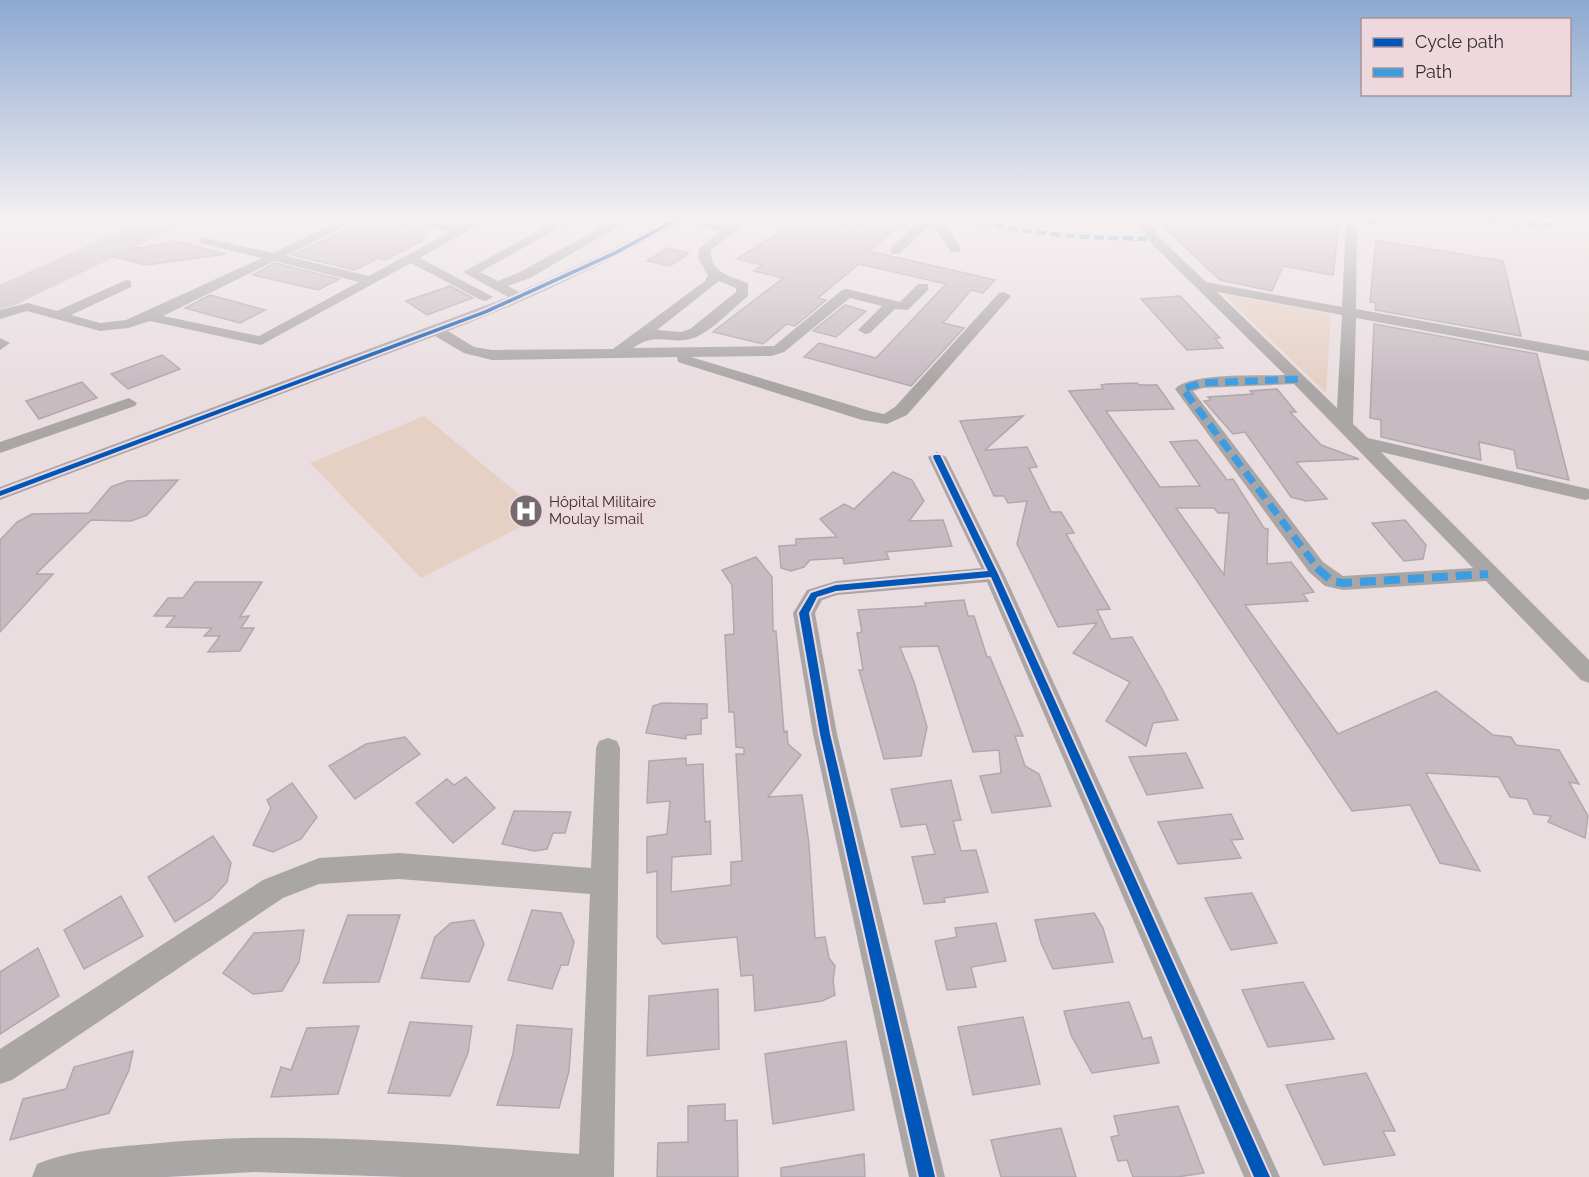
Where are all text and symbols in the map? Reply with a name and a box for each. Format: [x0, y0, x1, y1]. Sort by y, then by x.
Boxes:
legend [1361, 18, 1571, 96]
text: Cycle path [1415, 31, 1504, 52]
text: Path [1415, 61, 1452, 82]
hospital icon: Hôpital Militaire Moulay Ismail [508, 493, 544, 529]
place label: Hôpital Militaire Moulay Ismail [549, 493, 656, 528]

